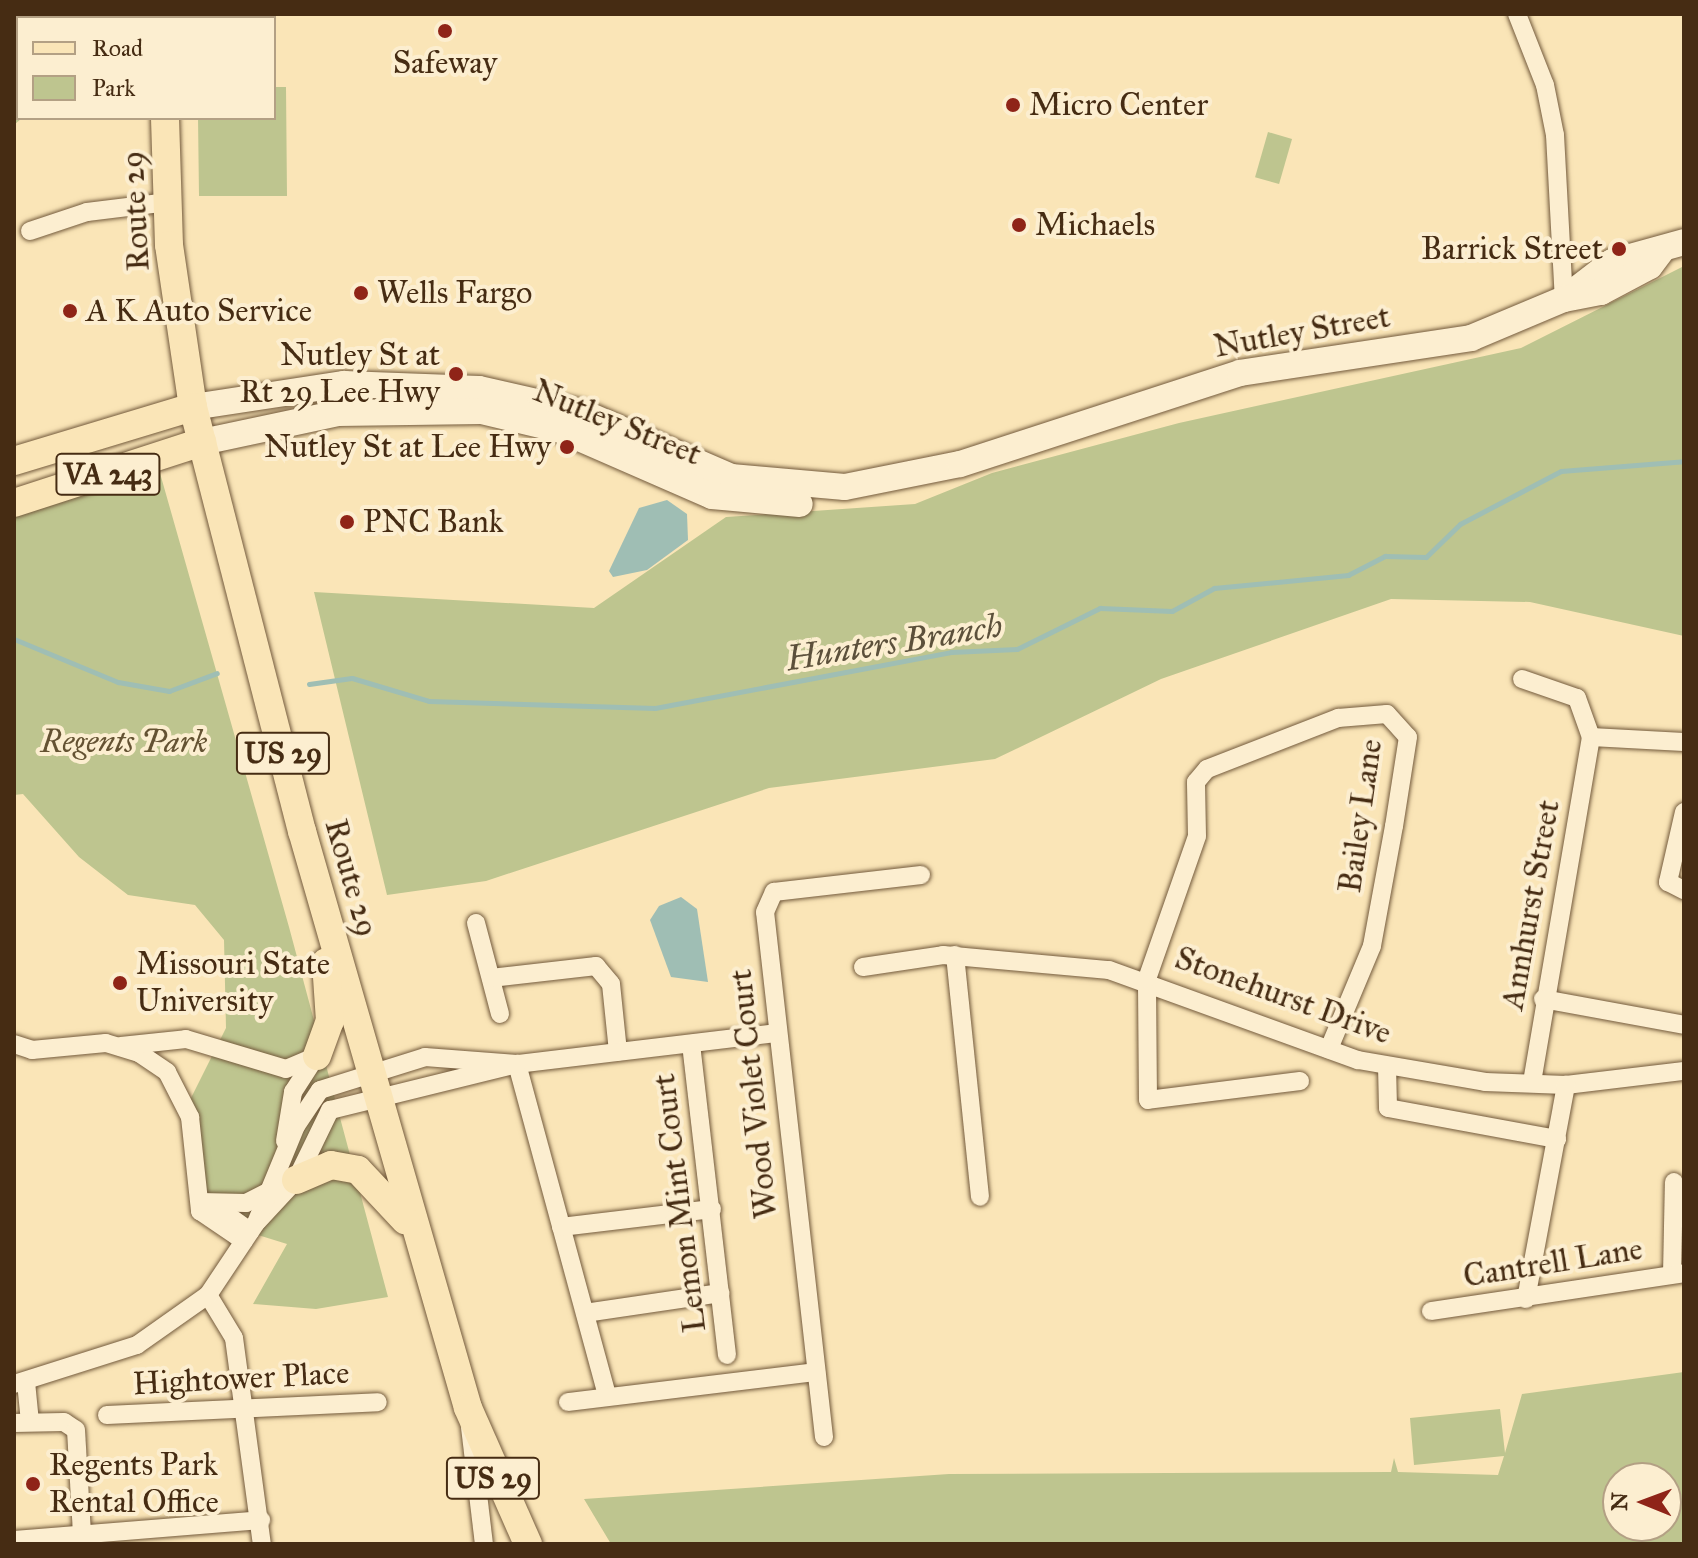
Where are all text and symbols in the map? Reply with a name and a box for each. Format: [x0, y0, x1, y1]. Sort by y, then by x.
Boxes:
legend [16, 16, 276, 120]
marker: Safeway [436, 22, 454, 40]
text: Road [92, 33, 143, 63]
place label: Safeway [393, 44, 497, 82]
text: Park [92, 73, 135, 103]
place label: Micro Center [1029, 86, 1208, 124]
marker: Micro Center [1004, 96, 1022, 114]
street label: Route 29 [114, 150, 158, 272]
place label: Michaels [1035, 206, 1155, 244]
marker: Michaels [1010, 216, 1028, 234]
place label: Barrick Street [1421, 230, 1603, 268]
marker: Barrick Street [1610, 240, 1628, 258]
place label: Wells Fargo [377, 274, 532, 312]
marker: Wells Fargo [352, 284, 370, 302]
place label: A K Auto Service [86, 292, 312, 330]
street label: Nutley Street [1211, 298, 1393, 366]
marker: A K Auto Service [61, 302, 79, 320]
place label: Nutley St at Rt 29 Lee Hwy [239, 337, 440, 412]
marker: Nutley St at Rt 29 Lee Hwy [447, 365, 465, 383]
street label: Nutley Street [527, 372, 707, 474]
place label: Nutley St at Lee Hwy [264, 428, 551, 466]
marker: Nutley St at Lee Hwy [558, 438, 576, 456]
road number: VA 243 [54, 448, 162, 500]
place label: PNC Bank [363, 503, 504, 541]
marker: PNC Bank [338, 513, 356, 531]
water label: Hunters Branch [783, 605, 1005, 679]
park label: Regents Park [41, 723, 207, 761]
road number: US 29 [235, 727, 331, 779]
street label: Bailey Lane [1331, 737, 1391, 895]
street label: Annhurst Street [1494, 797, 1568, 1013]
street label: Route 29 [316, 815, 386, 941]
street label: Stonehurst Drive [1170, 939, 1396, 1053]
place label: Missouri State University [136, 946, 330, 1021]
street label: Wood Violet Court [722, 967, 786, 1221]
marker: Missouri State University [111, 974, 129, 992]
street label: Lemon Mint Court [645, 1072, 715, 1334]
street label: Cantrell Lane [1461, 1230, 1645, 1296]
street label: Hightower Place [132, 1354, 350, 1404]
place label: Regents Park Rental Office [49, 1447, 219, 1522]
road number: US 29 [445, 1452, 541, 1504]
north arrow [1602, 1462, 1682, 1542]
marker: Regents Park Rental Office [24, 1475, 42, 1493]
text: N [1606, 1492, 1633, 1511]

